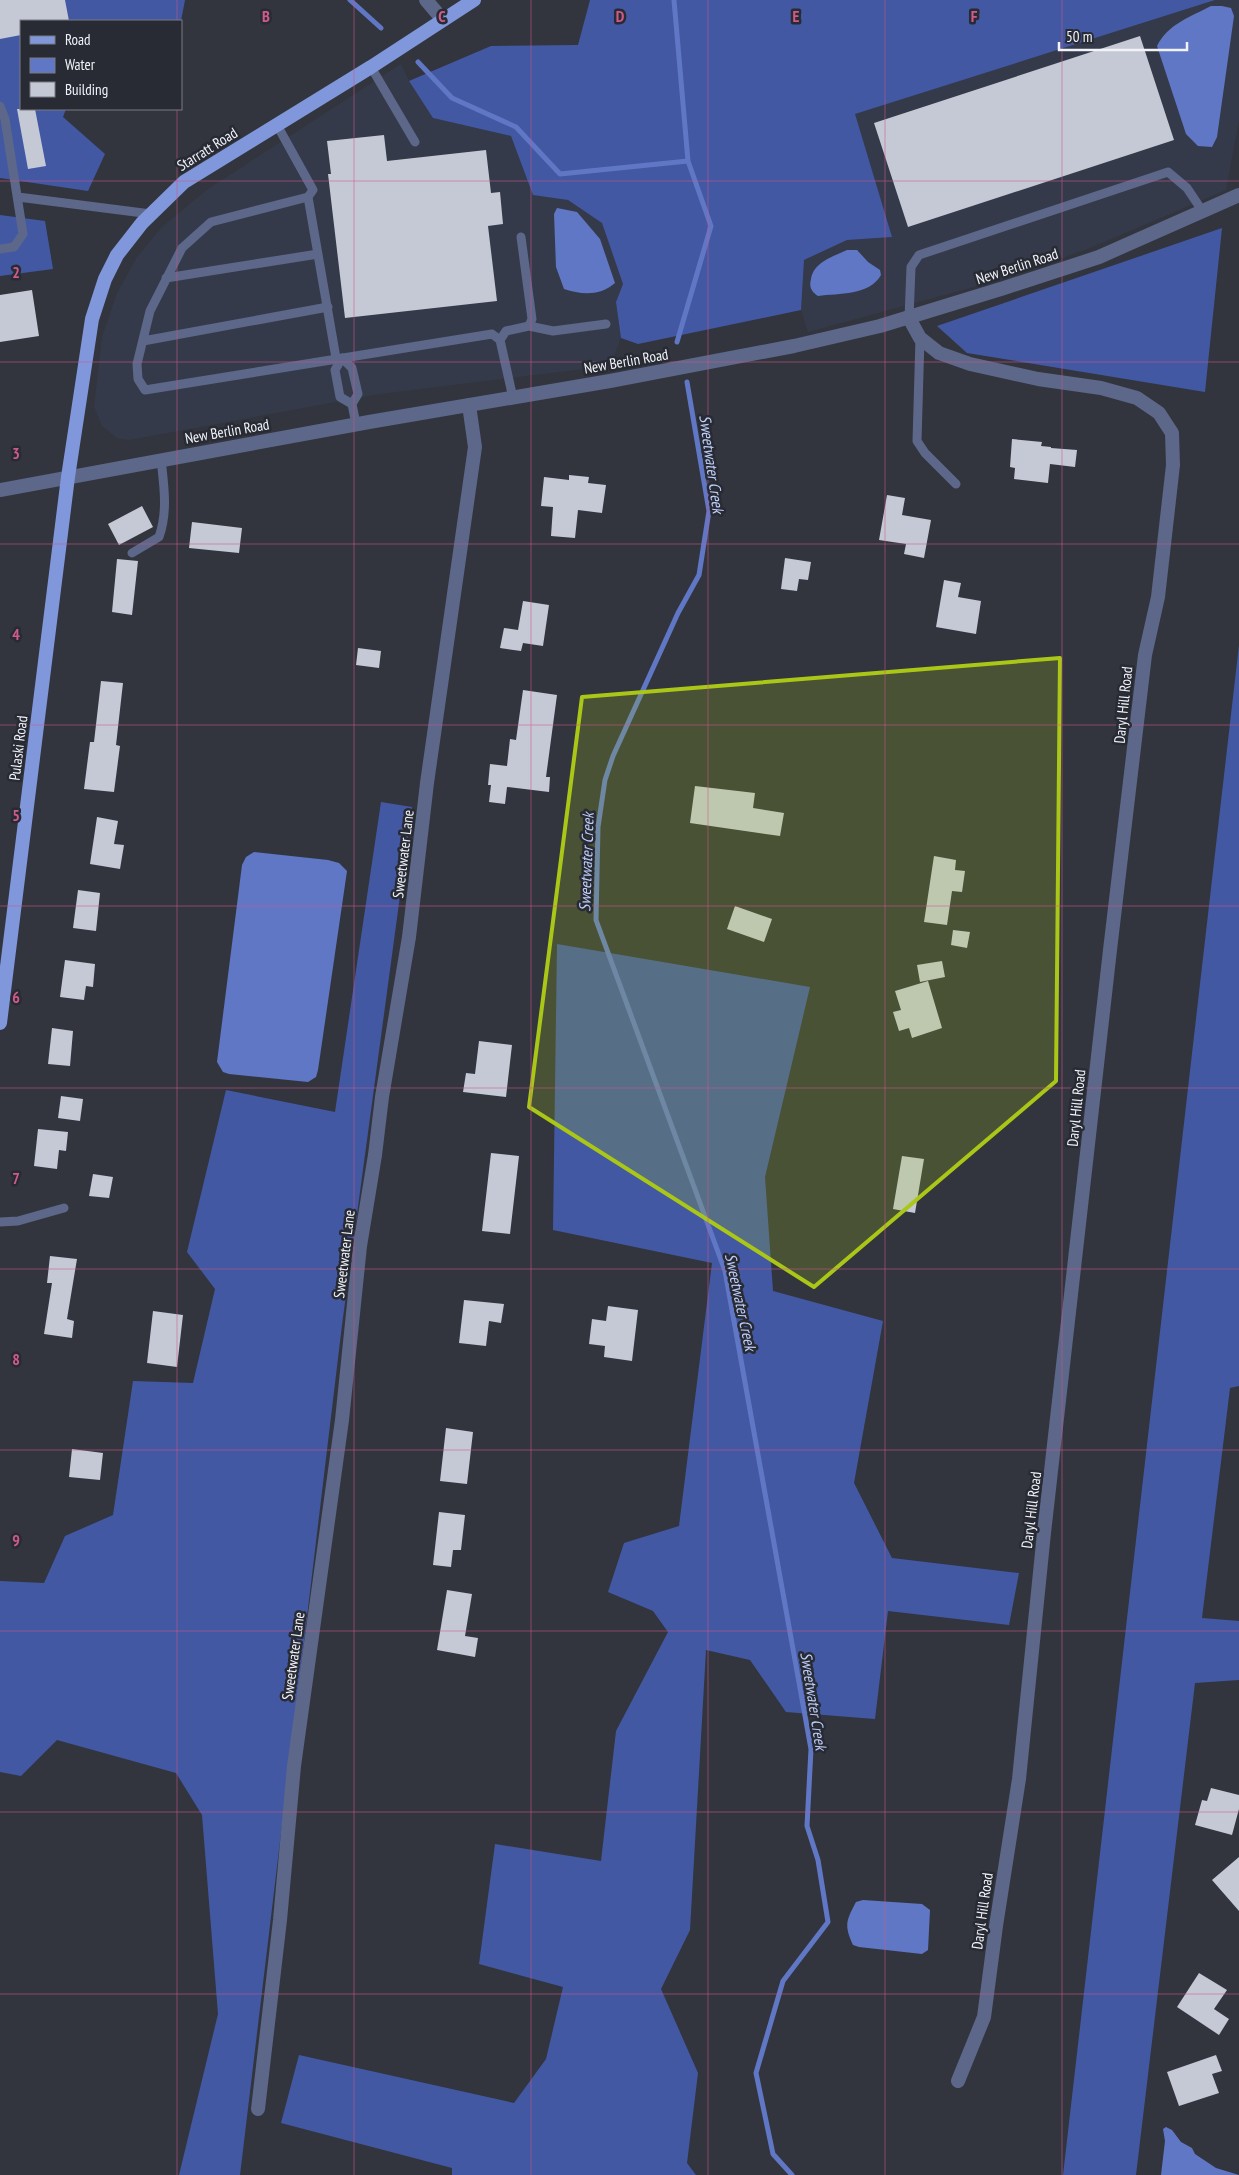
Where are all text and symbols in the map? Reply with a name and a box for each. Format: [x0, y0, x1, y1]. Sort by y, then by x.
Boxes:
text: B [262, 6, 270, 26]
text: C [438, 6, 446, 26]
text: D [616, 6, 625, 26]
text: E [793, 6, 800, 26]
text: F [971, 6, 978, 26]
legend [20, 20, 182, 110]
scale bar [1059, 20, 1186, 52]
text: 50 m [1066, 27, 1092, 46]
text: Road [65, 30, 91, 49]
text: Water [65, 55, 96, 74]
text: Building [65, 80, 108, 99]
street label: Starratt Road [173, 123, 241, 175]
street label: New Berlin Road [973, 244, 1061, 288]
text: 2 [12, 262, 20, 282]
street label: New Berlin Road [582, 344, 670, 378]
street label: New Berlin Road [183, 414, 271, 448]
water label: Sweetwater Creek [695, 414, 729, 516]
text: 3 [12, 443, 20, 463]
text: 4 [12, 624, 20, 644]
street label: Daryl Hill Road [1110, 666, 1136, 744]
street label: Pulaski Road [5, 714, 31, 782]
text: 5 [12, 805, 20, 825]
street label: Sweetwater Lane [388, 809, 418, 899]
water label: Sweetwater Creek [574, 810, 598, 912]
text: 6 [12, 987, 20, 1007]
street label: Daryl Hill Road [1063, 1069, 1089, 1147]
text: 7 [12, 1168, 20, 1188]
street label: Sweetwater Lane [329, 1209, 359, 1299]
water label: Sweetwater Creek [721, 1252, 761, 1354]
text: 8 [12, 1349, 20, 1369]
street label: Daryl Hill Road [1017, 1470, 1045, 1550]
text: 9 [12, 1530, 20, 1550]
street label: Sweetwater Lane [277, 1611, 309, 1701]
water label: Sweetwater Creek [796, 1651, 832, 1753]
street label: Daryl Hill Road [967, 1871, 997, 1951]

